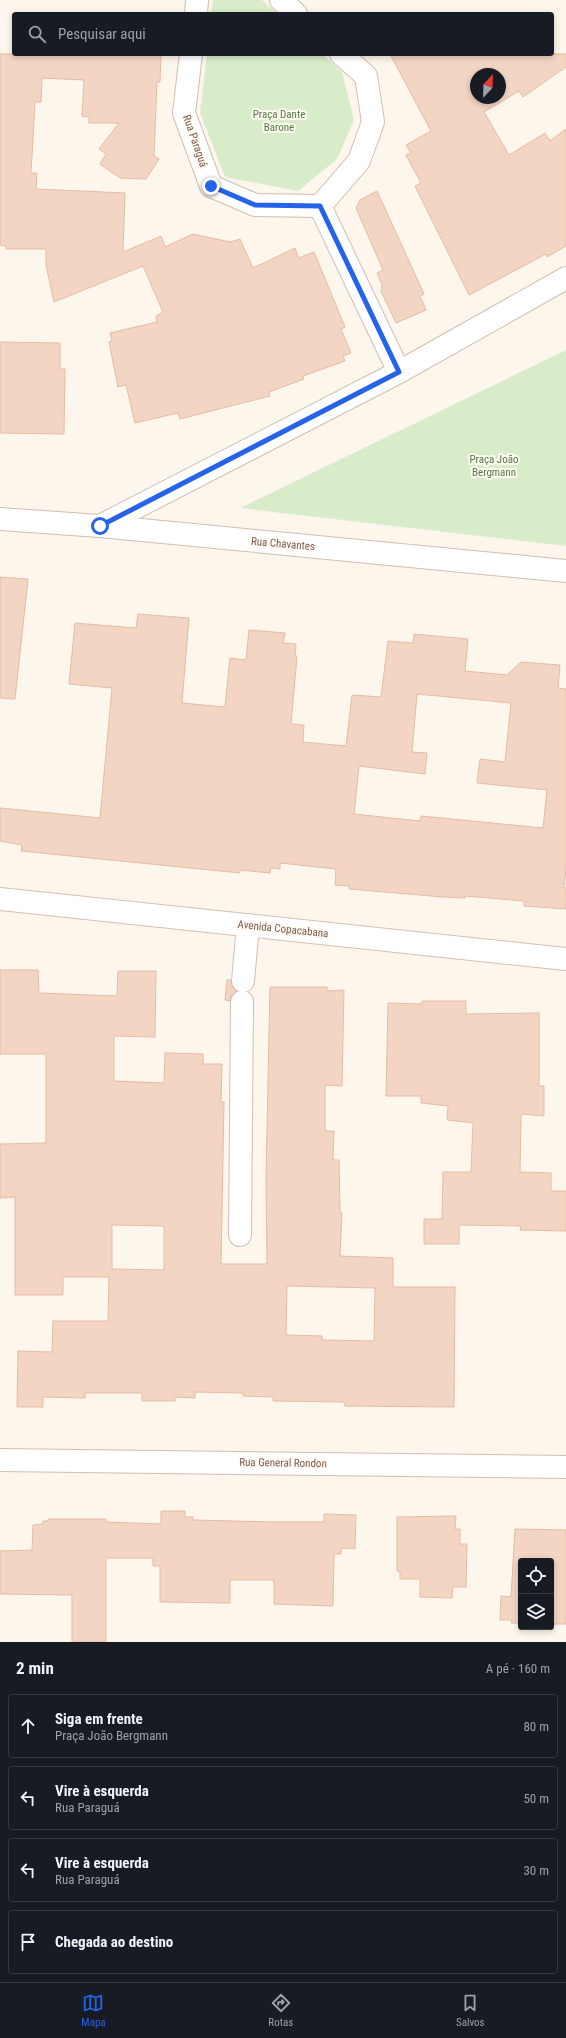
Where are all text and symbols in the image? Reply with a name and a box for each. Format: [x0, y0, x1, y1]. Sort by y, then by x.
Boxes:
search box [12, 12, 554, 56]
icon: search [26, 23, 48, 45]
text: Pesquisar aqui [58, 25, 146, 43]
north arrow [470, 68, 506, 104]
park label: Praça Dante Barone [253, 108, 305, 134]
street label: Rua Paraguá [180, 113, 210, 169]
route end [202, 177, 220, 195]
park label: Praça João Bergmann [469, 453, 519, 479]
route start [91, 517, 109, 535]
street label: Rua Chavantes [250, 535, 316, 553]
street label: Avenida Copacabana [237, 918, 329, 940]
street label: Rua General Rondon [239, 1456, 327, 1470]
map controls [518, 1558, 554, 1630]
button: locate [518, 1558, 554, 1594]
button: layers [518, 1594, 554, 1630]
text: 2 min [16, 1658, 54, 1678]
text: A pé · 160 m [486, 1661, 550, 1676]
text: Siga em frente [55, 1710, 143, 1728]
icon: ahead [17, 1715, 39, 1737]
text: 80 m [523, 1719, 549, 1734]
text: Praça João Bergmann [55, 1728, 168, 1743]
text: Vire à esquerda [55, 1782, 149, 1800]
icon: left [17, 1787, 39, 1809]
text: 50 m [523, 1791, 549, 1806]
text: Rua Paraguá [55, 1800, 120, 1815]
text: Vire à esquerda [55, 1854, 149, 1872]
icon: left [17, 1859, 39, 1881]
text: 30 m [523, 1863, 549, 1878]
text: Rua Paraguá [55, 1872, 120, 1887]
icon: arrive [17, 1931, 39, 1953]
text: Chegada ao destino [55, 1933, 173, 1951]
tab: Mapa [81, 1992, 106, 2029]
tab: Rotas [268, 1992, 293, 2029]
tab: Salvos [456, 1992, 485, 2029]

